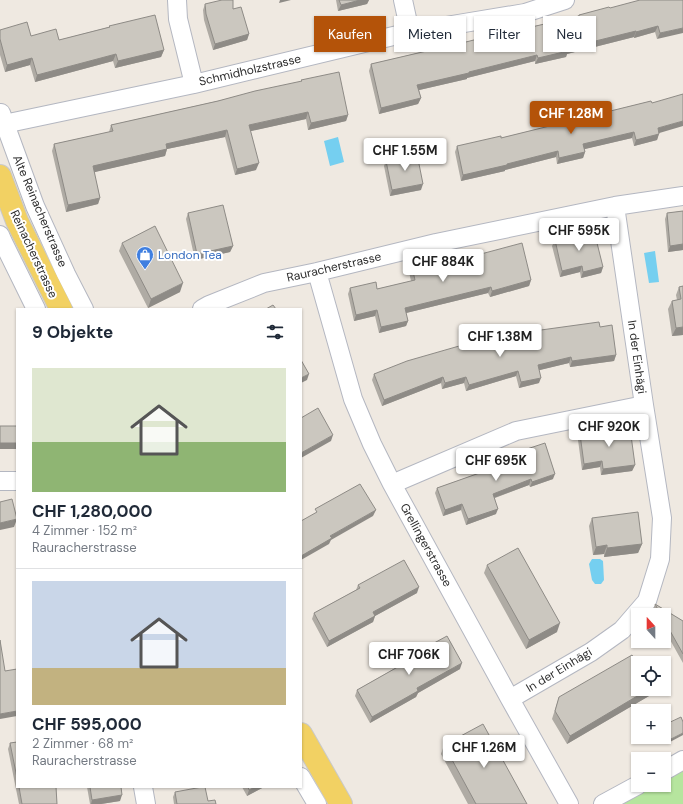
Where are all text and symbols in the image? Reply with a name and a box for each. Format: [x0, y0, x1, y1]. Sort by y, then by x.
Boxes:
chip: Kaufen [314, 16, 386, 52]
chip: Mieten [394, 16, 466, 52]
chip: Filter [474, 16, 535, 52]
chip: Neu [543, 16, 596, 52]
street label: Schmidholzstrasse [197, 50, 303, 90]
pin: CHF 1.28M [525, 101, 617, 135]
text: CHF 1.28M [539, 105, 603, 122]
pin: CHF 1.55M [359, 138, 451, 172]
text: CHF 1.55M [373, 142, 437, 159]
street label: Alte Reinacherstrasse [10, 153, 70, 269]
street label: Reinacherstrasse [7, 208, 61, 300]
pin: CHF 595K [538, 218, 620, 252]
text: CHF 595K [548, 222, 610, 239]
shop icon: London Tea [135, 245, 155, 270]
place label: London Tea [158, 247, 222, 263]
street label: Rauracherstrasse [285, 248, 383, 286]
pin: CHF 884K [402, 249, 484, 283]
text: CHF 884K [412, 253, 474, 270]
street label: In der Einhägi [624, 319, 650, 395]
text: 9 Objekte [32, 321, 113, 343]
icon: filters [264, 321, 286, 343]
pin: CHF 1.38M [454, 324, 546, 358]
text: CHF 1.38M [468, 328, 532, 345]
icon: home [123, 394, 195, 466]
pin: CHF 920K [568, 414, 650, 448]
text: CHF 920K [578, 418, 640, 435]
pin: CHF 695K [455, 448, 537, 482]
text: CHF 695K [465, 452, 527, 469]
text: CHF 1,280,000 [32, 500, 153, 522]
street label: Grellingerstrasse [396, 500, 456, 590]
text: 4 Zimmer · 152 m² [32, 522, 137, 539]
text: Rauracherstrasse [32, 539, 137, 556]
icon: home [123, 607, 195, 679]
north arrow [631, 608, 671, 648]
map controls [631, 608, 671, 792]
pin: CHF 706K [368, 642, 450, 676]
street label: In der Einhägi [523, 644, 595, 696]
text: CHF 706K [378, 646, 440, 663]
button: locate [631, 656, 671, 696]
button: + [631, 704, 671, 744]
text: CHF 595,000 [32, 713, 142, 735]
text: 2 Zimmer · 68 m² [32, 735, 133, 752]
pin: CHF 1.26M [438, 735, 530, 769]
text: CHF 1.26M [452, 739, 516, 756]
text: Rauracherstrasse [32, 752, 137, 769]
button: − [631, 752, 671, 792]

